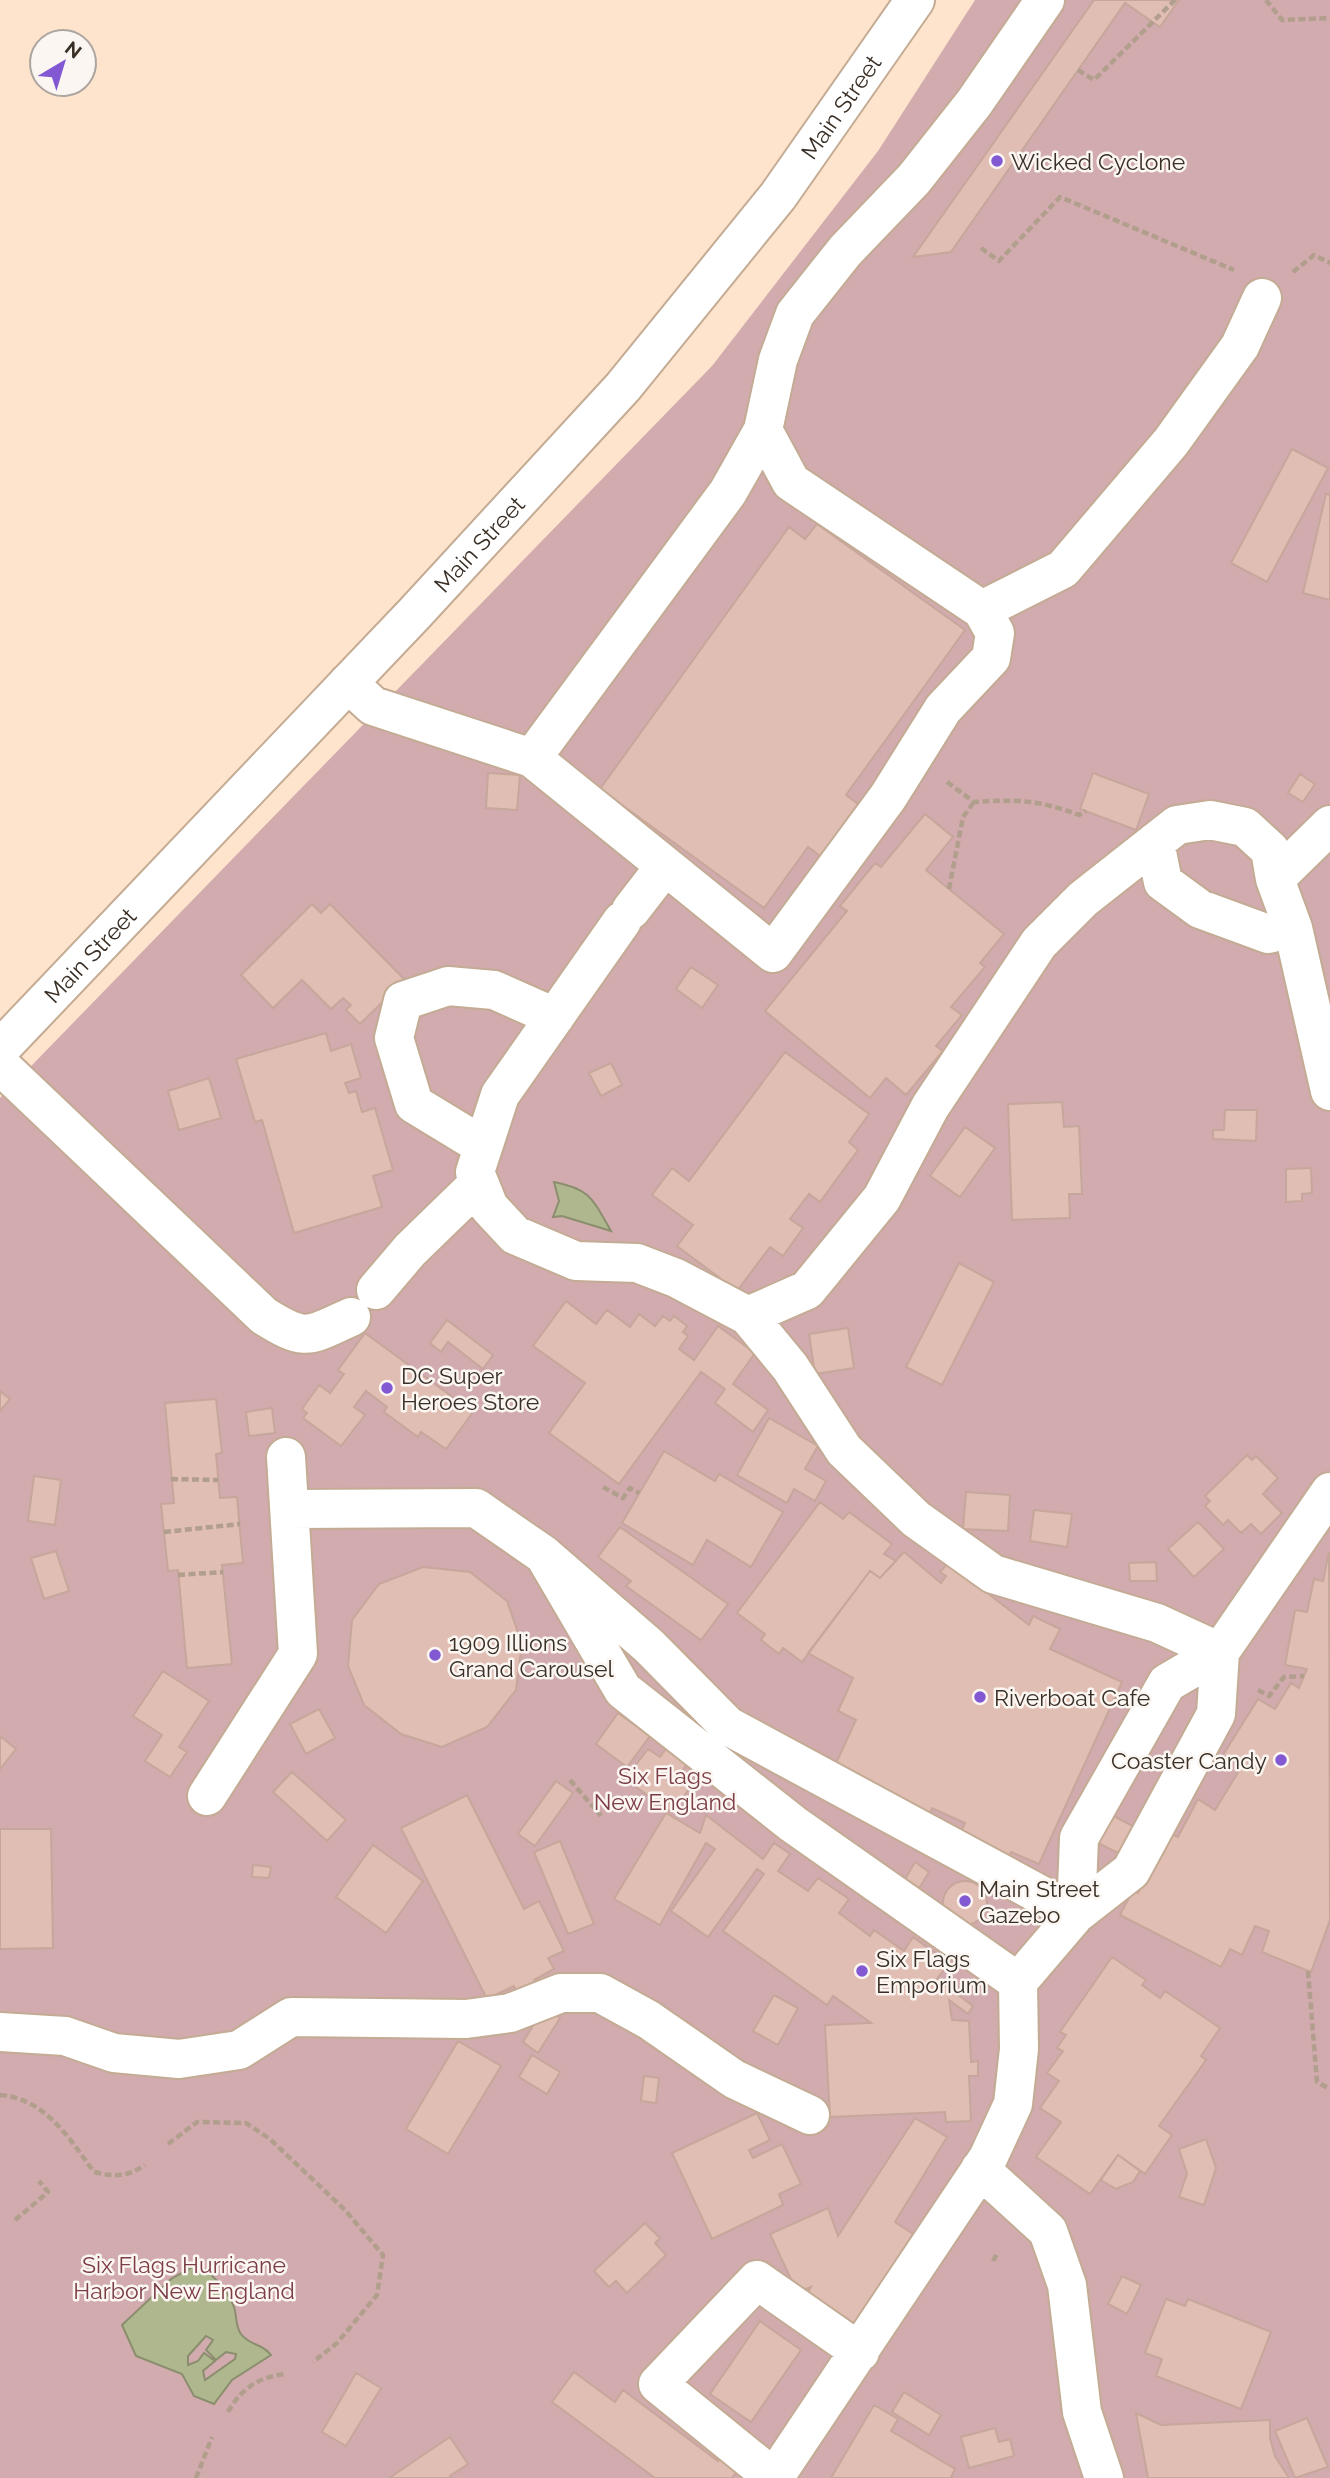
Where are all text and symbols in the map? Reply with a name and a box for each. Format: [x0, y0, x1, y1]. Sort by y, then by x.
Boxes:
north arrow [28, 28, 98, 98]
text: N [61, 36, 86, 63]
street label: Main Street [795, 49, 886, 164]
place label: Wicked Cyclone [1011, 148, 1185, 175]
marker: Wicked Cyclone [989, 153, 1005, 169]
street label: Main Street [428, 490, 530, 597]
street label: Main Street [38, 902, 141, 1008]
place label: DC Super Heroes Store [401, 1362, 539, 1415]
marker: DC Super Heroes Store [379, 1380, 395, 1396]
place label: 1909 Illions Grand Carousel [449, 1629, 615, 1682]
marker: 1909 Illions Grand Carousel [427, 1647, 443, 1663]
place label: Riverboat Cafe [994, 1684, 1150, 1711]
marker: Riverboat Cafe [972, 1689, 988, 1705]
place label: Coaster Candy [1111, 1747, 1267, 1774]
marker: Coaster Candy [1273, 1752, 1289, 1768]
park label: Six Flags New England [594, 1762, 736, 1815]
place label: Main Street Gazebo [979, 1875, 1100, 1928]
marker: Main Street Gazebo [957, 1893, 973, 1909]
place label: Six Flags Emporium [876, 1945, 987, 1998]
marker: Six Flags Emporium [854, 1963, 870, 1979]
park label: Six Flags Hurricane Harbor New England [73, 2251, 295, 2304]

